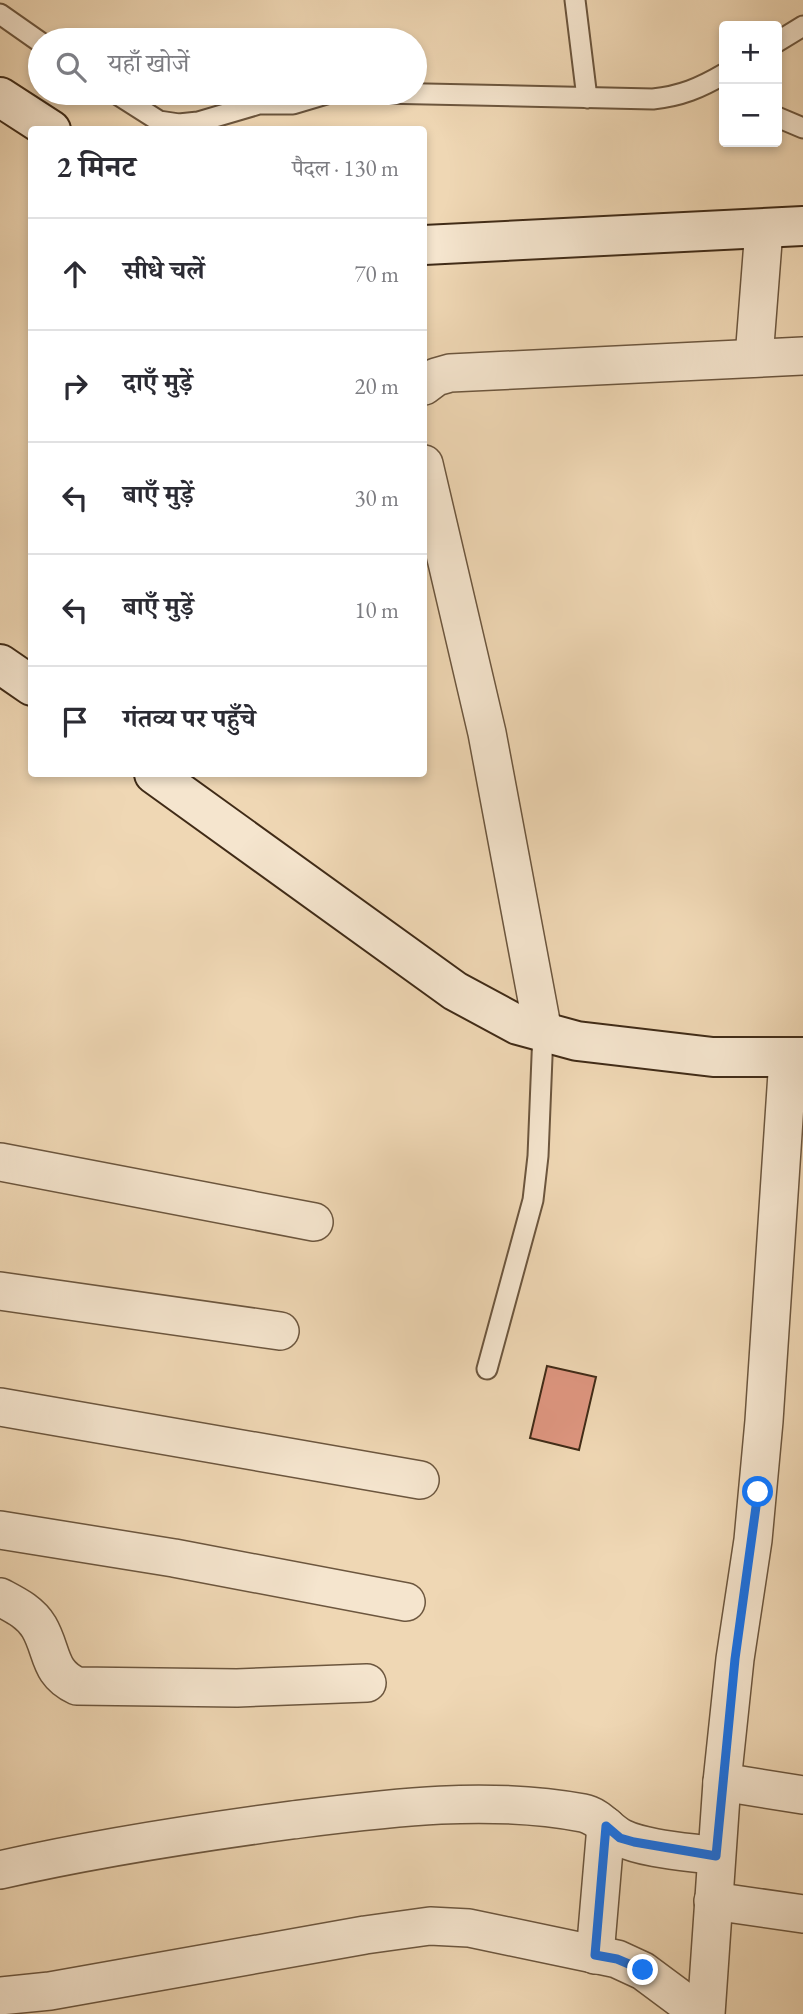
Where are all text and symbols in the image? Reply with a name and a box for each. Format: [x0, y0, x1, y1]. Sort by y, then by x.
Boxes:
map controls [719, 21, 782, 147]
button: + [719, 21, 782, 84]
search box [28, 28, 427, 105]
text: यहाँ खोजें [108, 46, 189, 80]
icon: search [52, 48, 90, 86]
button: − [719, 84, 782, 147]
text: 2 मिनट [56, 147, 136, 186]
text: पैदल · 130 m [292, 153, 399, 183]
text: सीधे चलें [123, 253, 205, 287]
icon: ahead [56, 255, 94, 293]
text: 70 m [354, 259, 399, 289]
text: दाएँ मुड़ें [123, 365, 193, 399]
icon: right [56, 367, 94, 405]
text: 20 m [354, 371, 399, 401]
text: बाएँ मुड़ें [123, 477, 194, 511]
icon: left [56, 479, 94, 517]
text: 30 m [354, 483, 399, 513]
text: बाएँ मुड़ें [123, 589, 194, 623]
icon: left [56, 591, 94, 629]
text: 10 m [354, 595, 399, 625]
text: गंतव्य पर पहुँचे [123, 701, 256, 735]
icon: arrive [56, 703, 94, 741]
route start [742, 1476, 773, 1507]
route end [627, 1954, 658, 1985]

